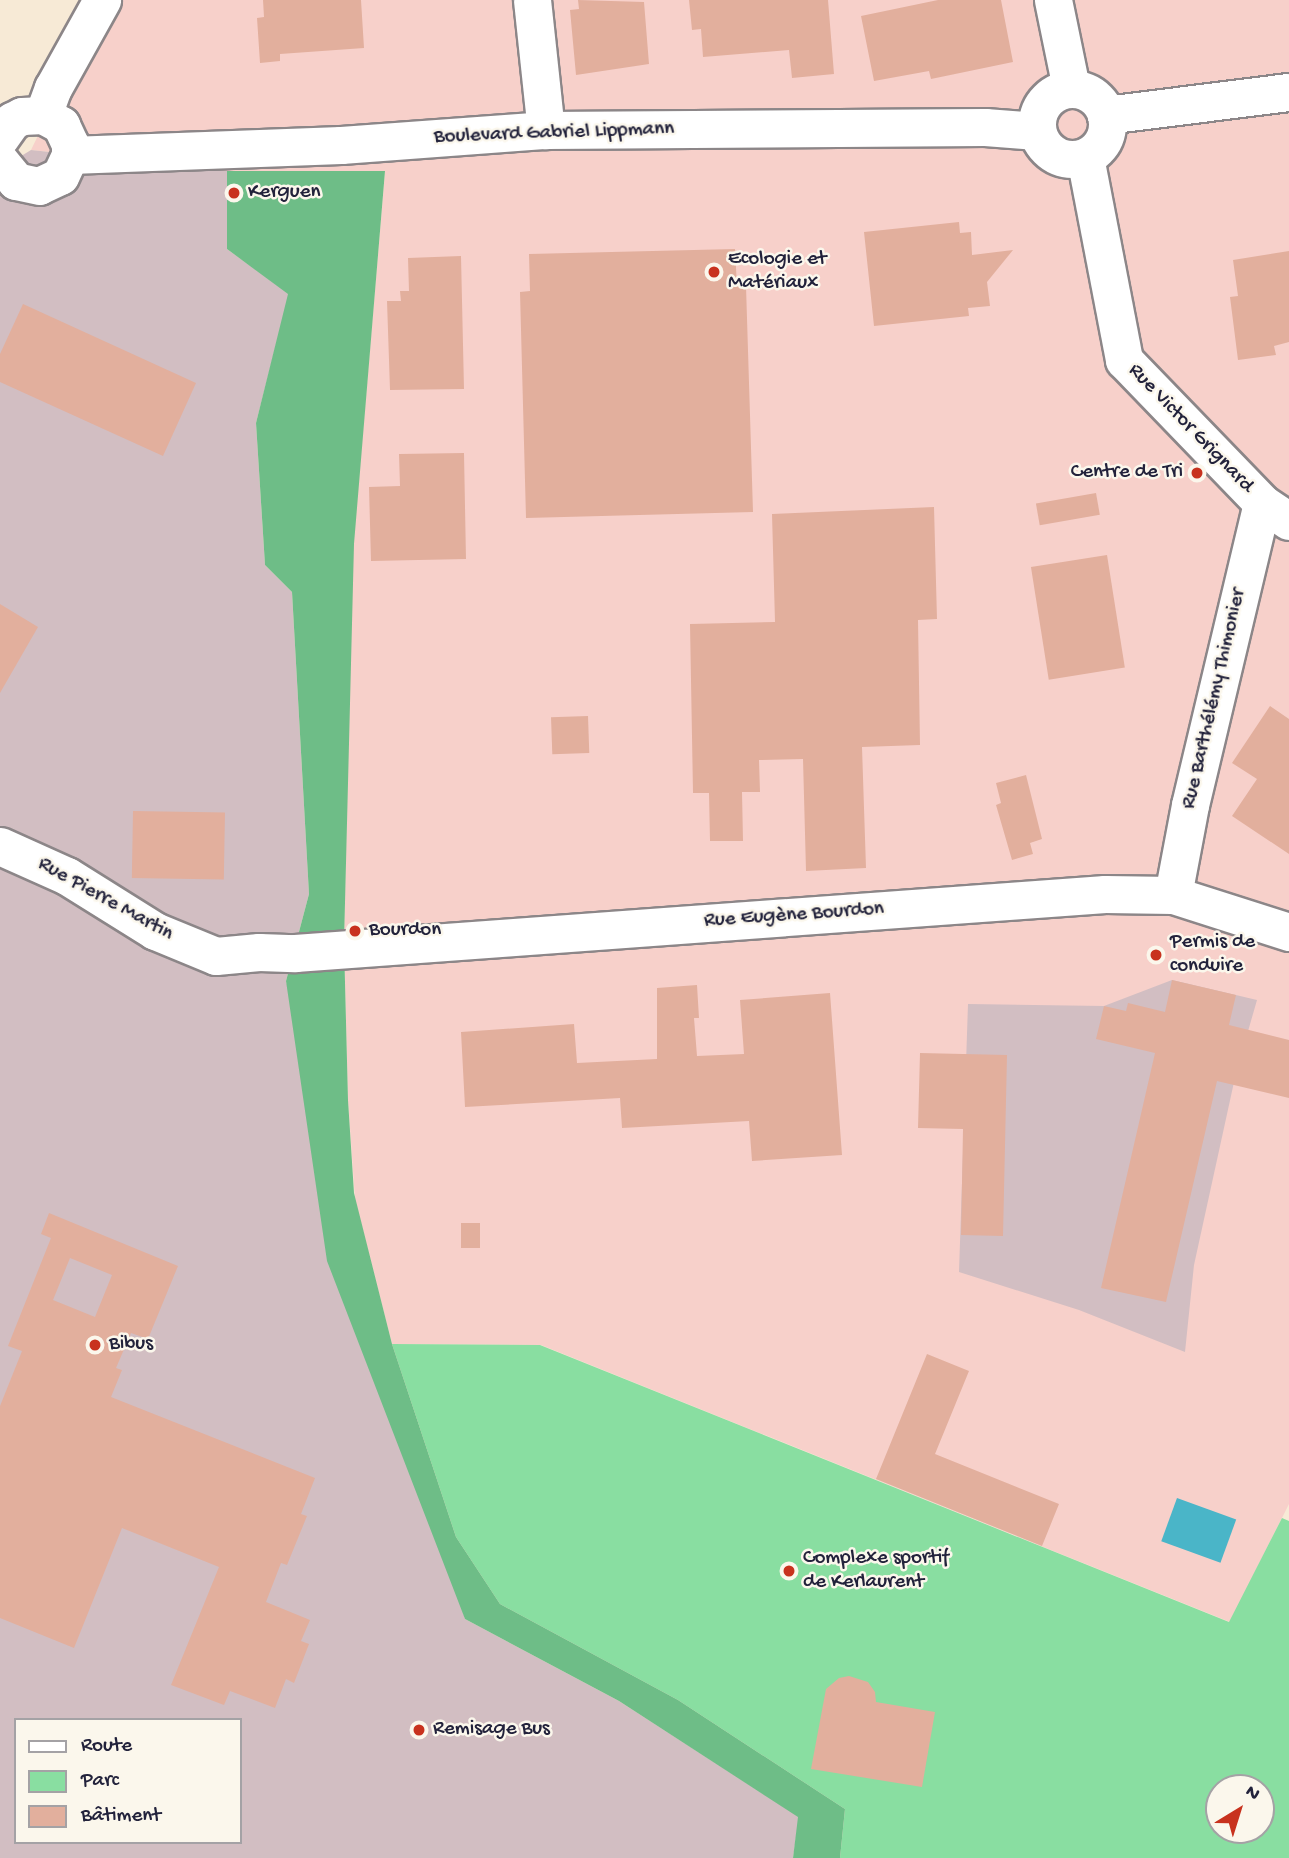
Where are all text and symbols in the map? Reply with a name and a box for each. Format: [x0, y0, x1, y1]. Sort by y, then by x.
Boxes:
street label: Boulevard Gabriel Lippmann [433, 117, 675, 151]
place label: Kerguen [248, 180, 320, 206]
marker: Kerguen [226, 185, 242, 201]
place label: Ecologie et Matériaux [728, 247, 826, 297]
marker: Ecologie et Matériaux [706, 264, 722, 280]
street label: Rue Victor Grignard [1122, 359, 1258, 499]
place label: Centre de Tri [1071, 460, 1183, 486]
marker: Centre de Tri [1189, 465, 1205, 481]
street label: Rue Barthélémy Thimonier [1177, 586, 1253, 812]
street label: Rue Pierre Martin [33, 852, 177, 948]
street label: Rue Eugène Bourdon [703, 897, 885, 935]
place label: Bourdon [369, 918, 441, 944]
marker: Bourdon [347, 923, 363, 939]
place label: Permis de conduire [1170, 930, 1255, 980]
marker: Permis de conduire [1148, 947, 1164, 963]
place label: Bibus [109, 1332, 153, 1358]
marker: Bibus [87, 1337, 103, 1353]
place label: Complexe sportif de Kerlaurent [803, 1546, 949, 1596]
marker: Complexe sportif de Kerlaurent [781, 1563, 797, 1579]
place label: Remisage Bus [433, 1717, 550, 1743]
legend [14, 1718, 242, 1844]
marker: Remisage Bus [411, 1722, 427, 1738]
text: Route [81, 1734, 132, 1759]
text: Parc [81, 1769, 119, 1794]
north arrow [1205, 1774, 1275, 1844]
text: N [1240, 1781, 1264, 1807]
text: Bâtiment [81, 1804, 161, 1829]

